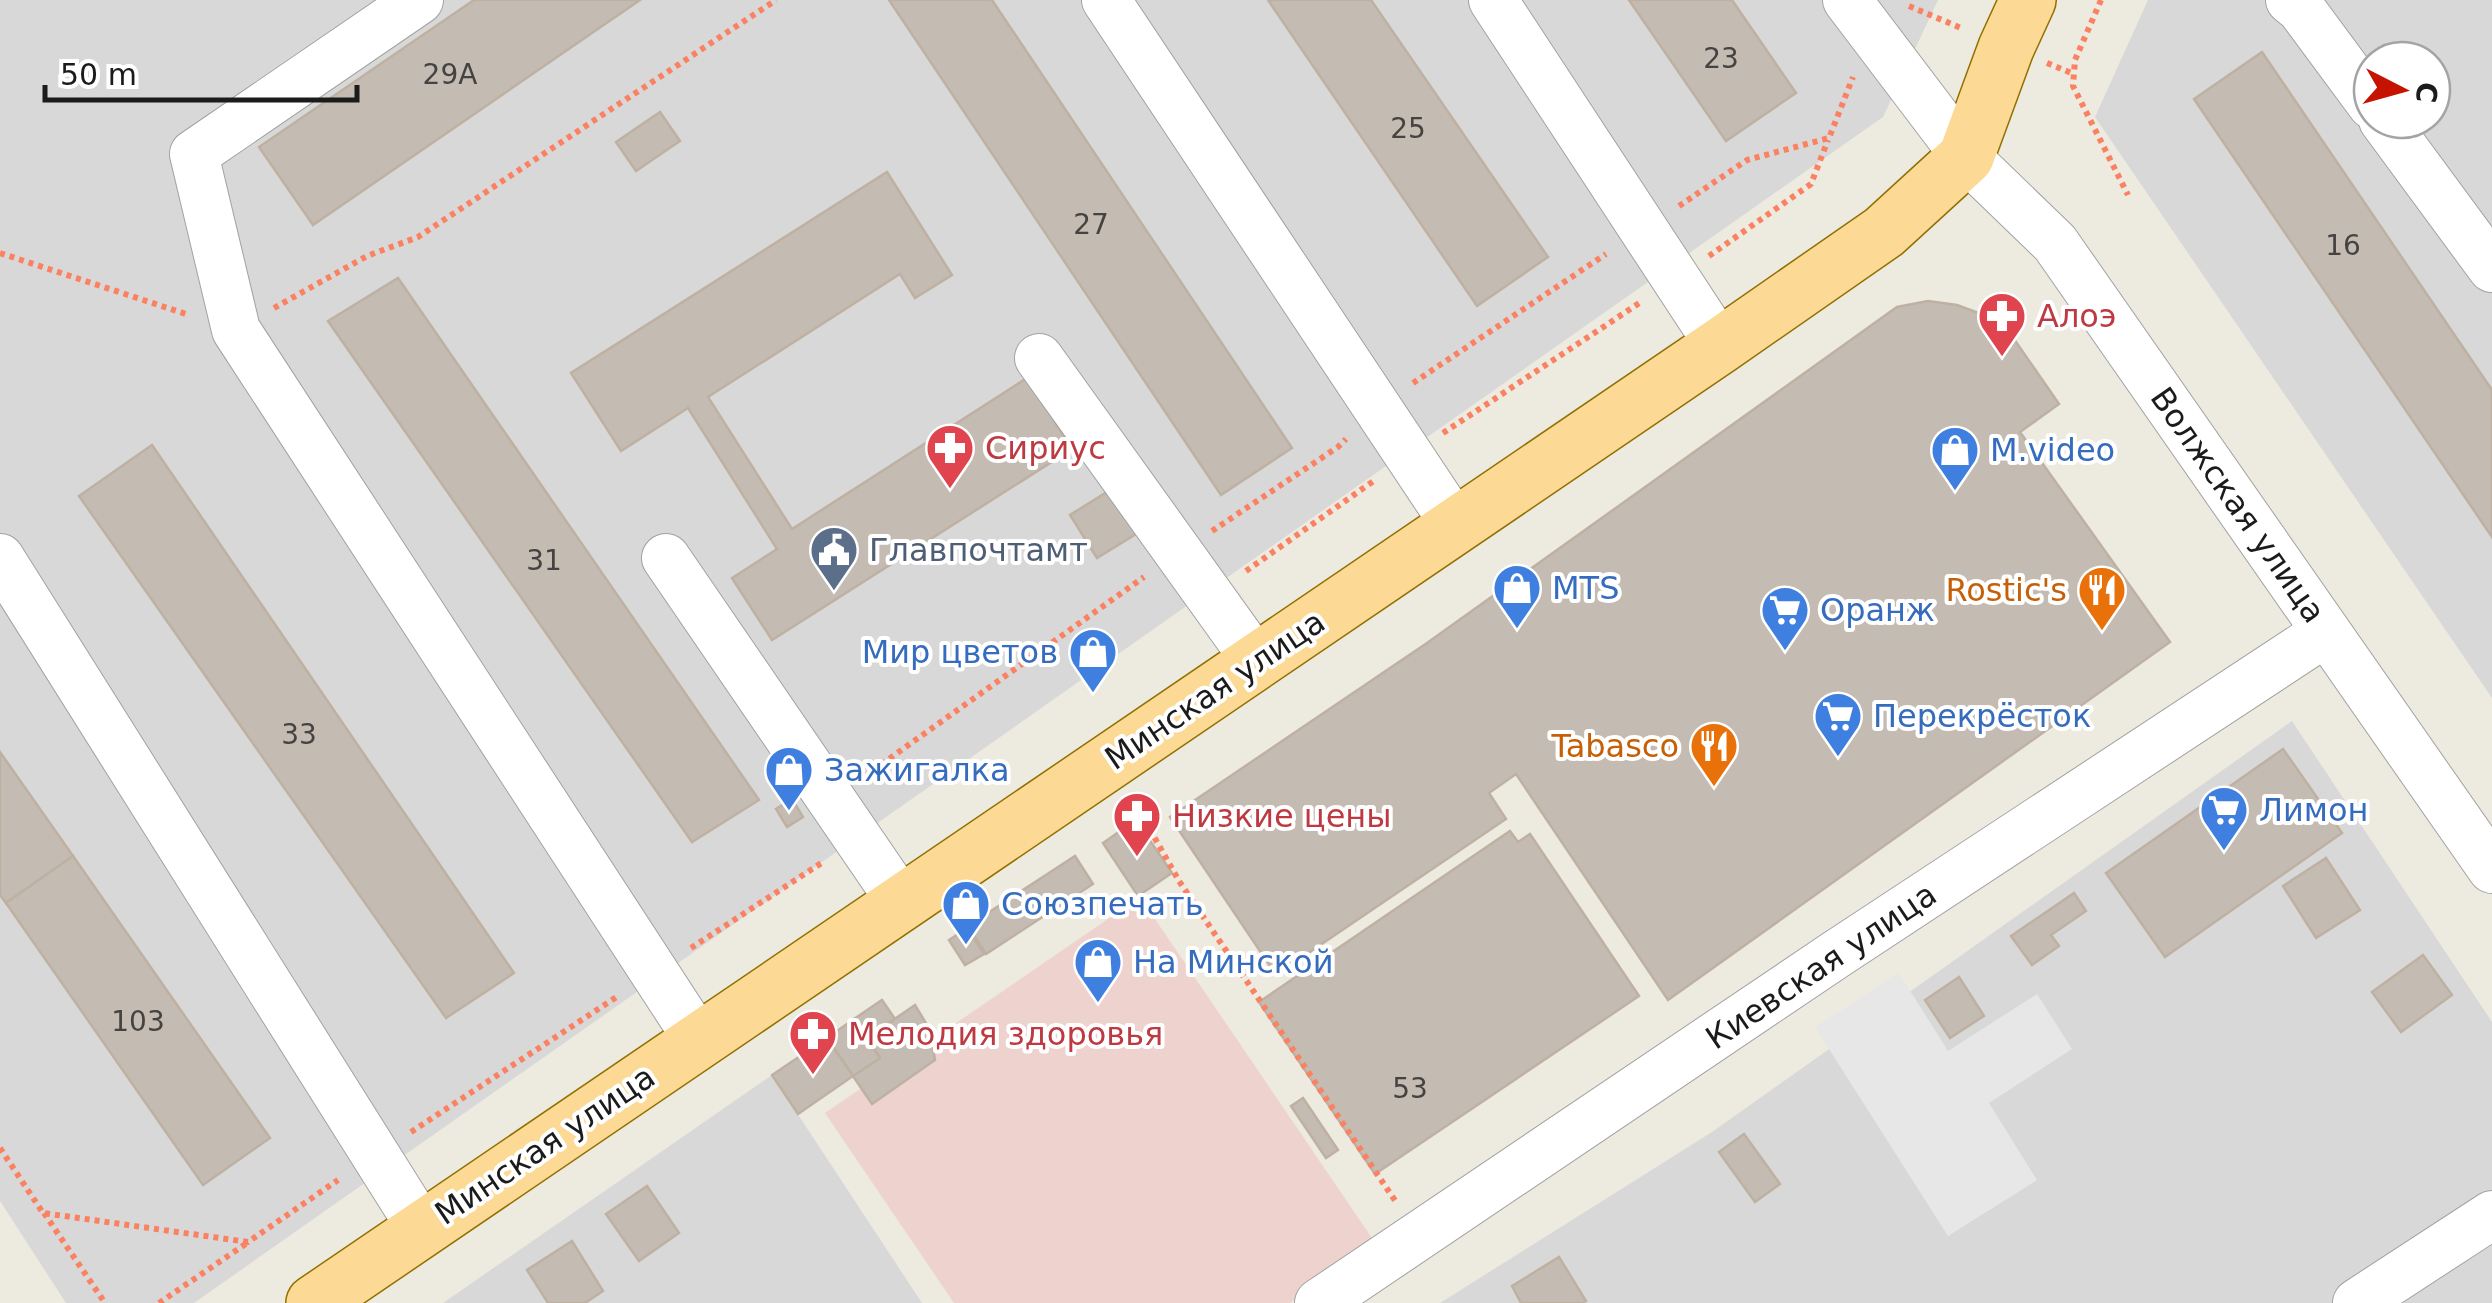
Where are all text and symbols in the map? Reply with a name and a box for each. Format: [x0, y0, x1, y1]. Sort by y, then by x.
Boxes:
scale bar [45, 40, 358, 102]
north arrow [2352, 40, 2452, 140]
house number: 23 [1703, 42, 1739, 75]
text: 50 m [60, 57, 137, 92]
house number: 29А [423, 58, 477, 91]
text: С [2409, 81, 2444, 105]
house number: 25 [1390, 112, 1426, 145]
house number: 27 [1073, 208, 1109, 241]
house number: 16 [2325, 229, 2361, 262]
pharmacy icon: Алоэ [1976, 290, 2028, 358]
place label: Алоэ [2037, 297, 2116, 335]
street label: Волжская улица [2143, 380, 2333, 630]
pharmacy icon: Сириус [924, 422, 976, 490]
shop icon: M.video [1929, 424, 1981, 492]
place label: Сириус [985, 429, 1106, 467]
place label: M.video [1990, 431, 2115, 469]
public building icon: Главпочтамт [808, 524, 860, 592]
place label: Главпочтамт [869, 531, 1088, 569]
house number: 31 [526, 544, 562, 577]
shop icon: MTS [1491, 562, 1543, 630]
restaurant icon: Rostic's [2076, 564, 2128, 632]
place label: MTS [1552, 569, 1619, 607]
place label: Rostic's [1945, 571, 2067, 609]
supermarket icon: Оранж [1759, 584, 1811, 652]
place label: Оранж [1820, 591, 1935, 629]
street label: Минская улица [1098, 602, 1332, 778]
shop icon: Мир цветов [1067, 626, 1119, 694]
place label: Мир цветов [862, 633, 1058, 671]
supermarket icon: Перекрёсток [1812, 690, 1864, 758]
place label: Перекрёсток [1873, 697, 2091, 735]
house number: 33 [281, 718, 317, 751]
restaurant icon: Tabasco [1688, 720, 1740, 788]
place label: Tabasco [1550, 727, 1679, 765]
shop icon: Зажигалка [763, 744, 815, 812]
place label: Зажигалка [824, 751, 1010, 789]
supermarket icon: Лимон [2198, 784, 2250, 852]
pharmacy icon: Низкие цены [1111, 790, 1163, 858]
place label: Лимон [2259, 791, 2369, 829]
place label: Низкие цены [1172, 797, 1392, 835]
street label: Киевская улица [1699, 875, 1943, 1057]
shop icon: Союзпечать [940, 878, 992, 946]
place label: Союзпечать [1001, 885, 1204, 923]
shop icon: На Минской [1072, 936, 1124, 1004]
place label: На Минской [1133, 943, 1333, 981]
house number: 103 [111, 1005, 165, 1038]
pharmacy icon: Мелодия здоровья [787, 1008, 839, 1076]
place label: Мелодия здоровья [848, 1015, 1163, 1053]
street label: Минская улица [428, 1057, 662, 1233]
house number: 53 [1392, 1072, 1428, 1105]

